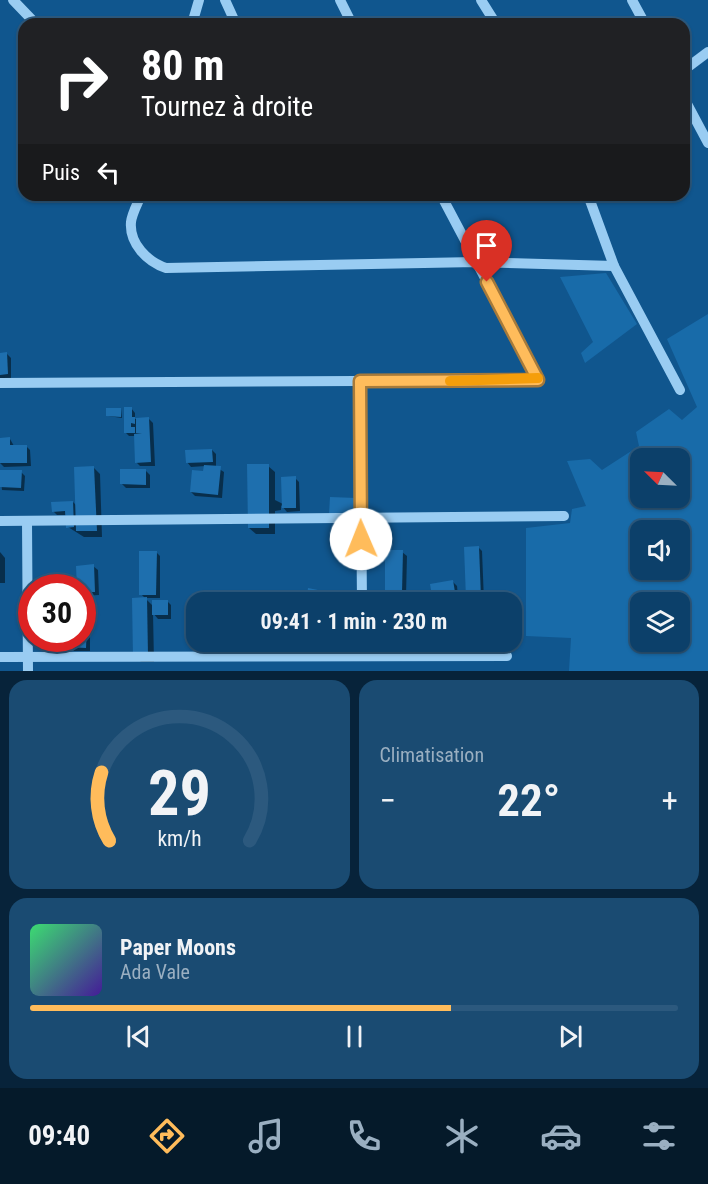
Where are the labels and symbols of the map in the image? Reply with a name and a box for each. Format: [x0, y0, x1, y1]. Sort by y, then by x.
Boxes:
pin [461, 220, 512, 282]
north arrow [630, 448, 690, 508]
position arrow [329, 507, 393, 571]
speed limit sign: 30 [18, 574, 96, 652]

